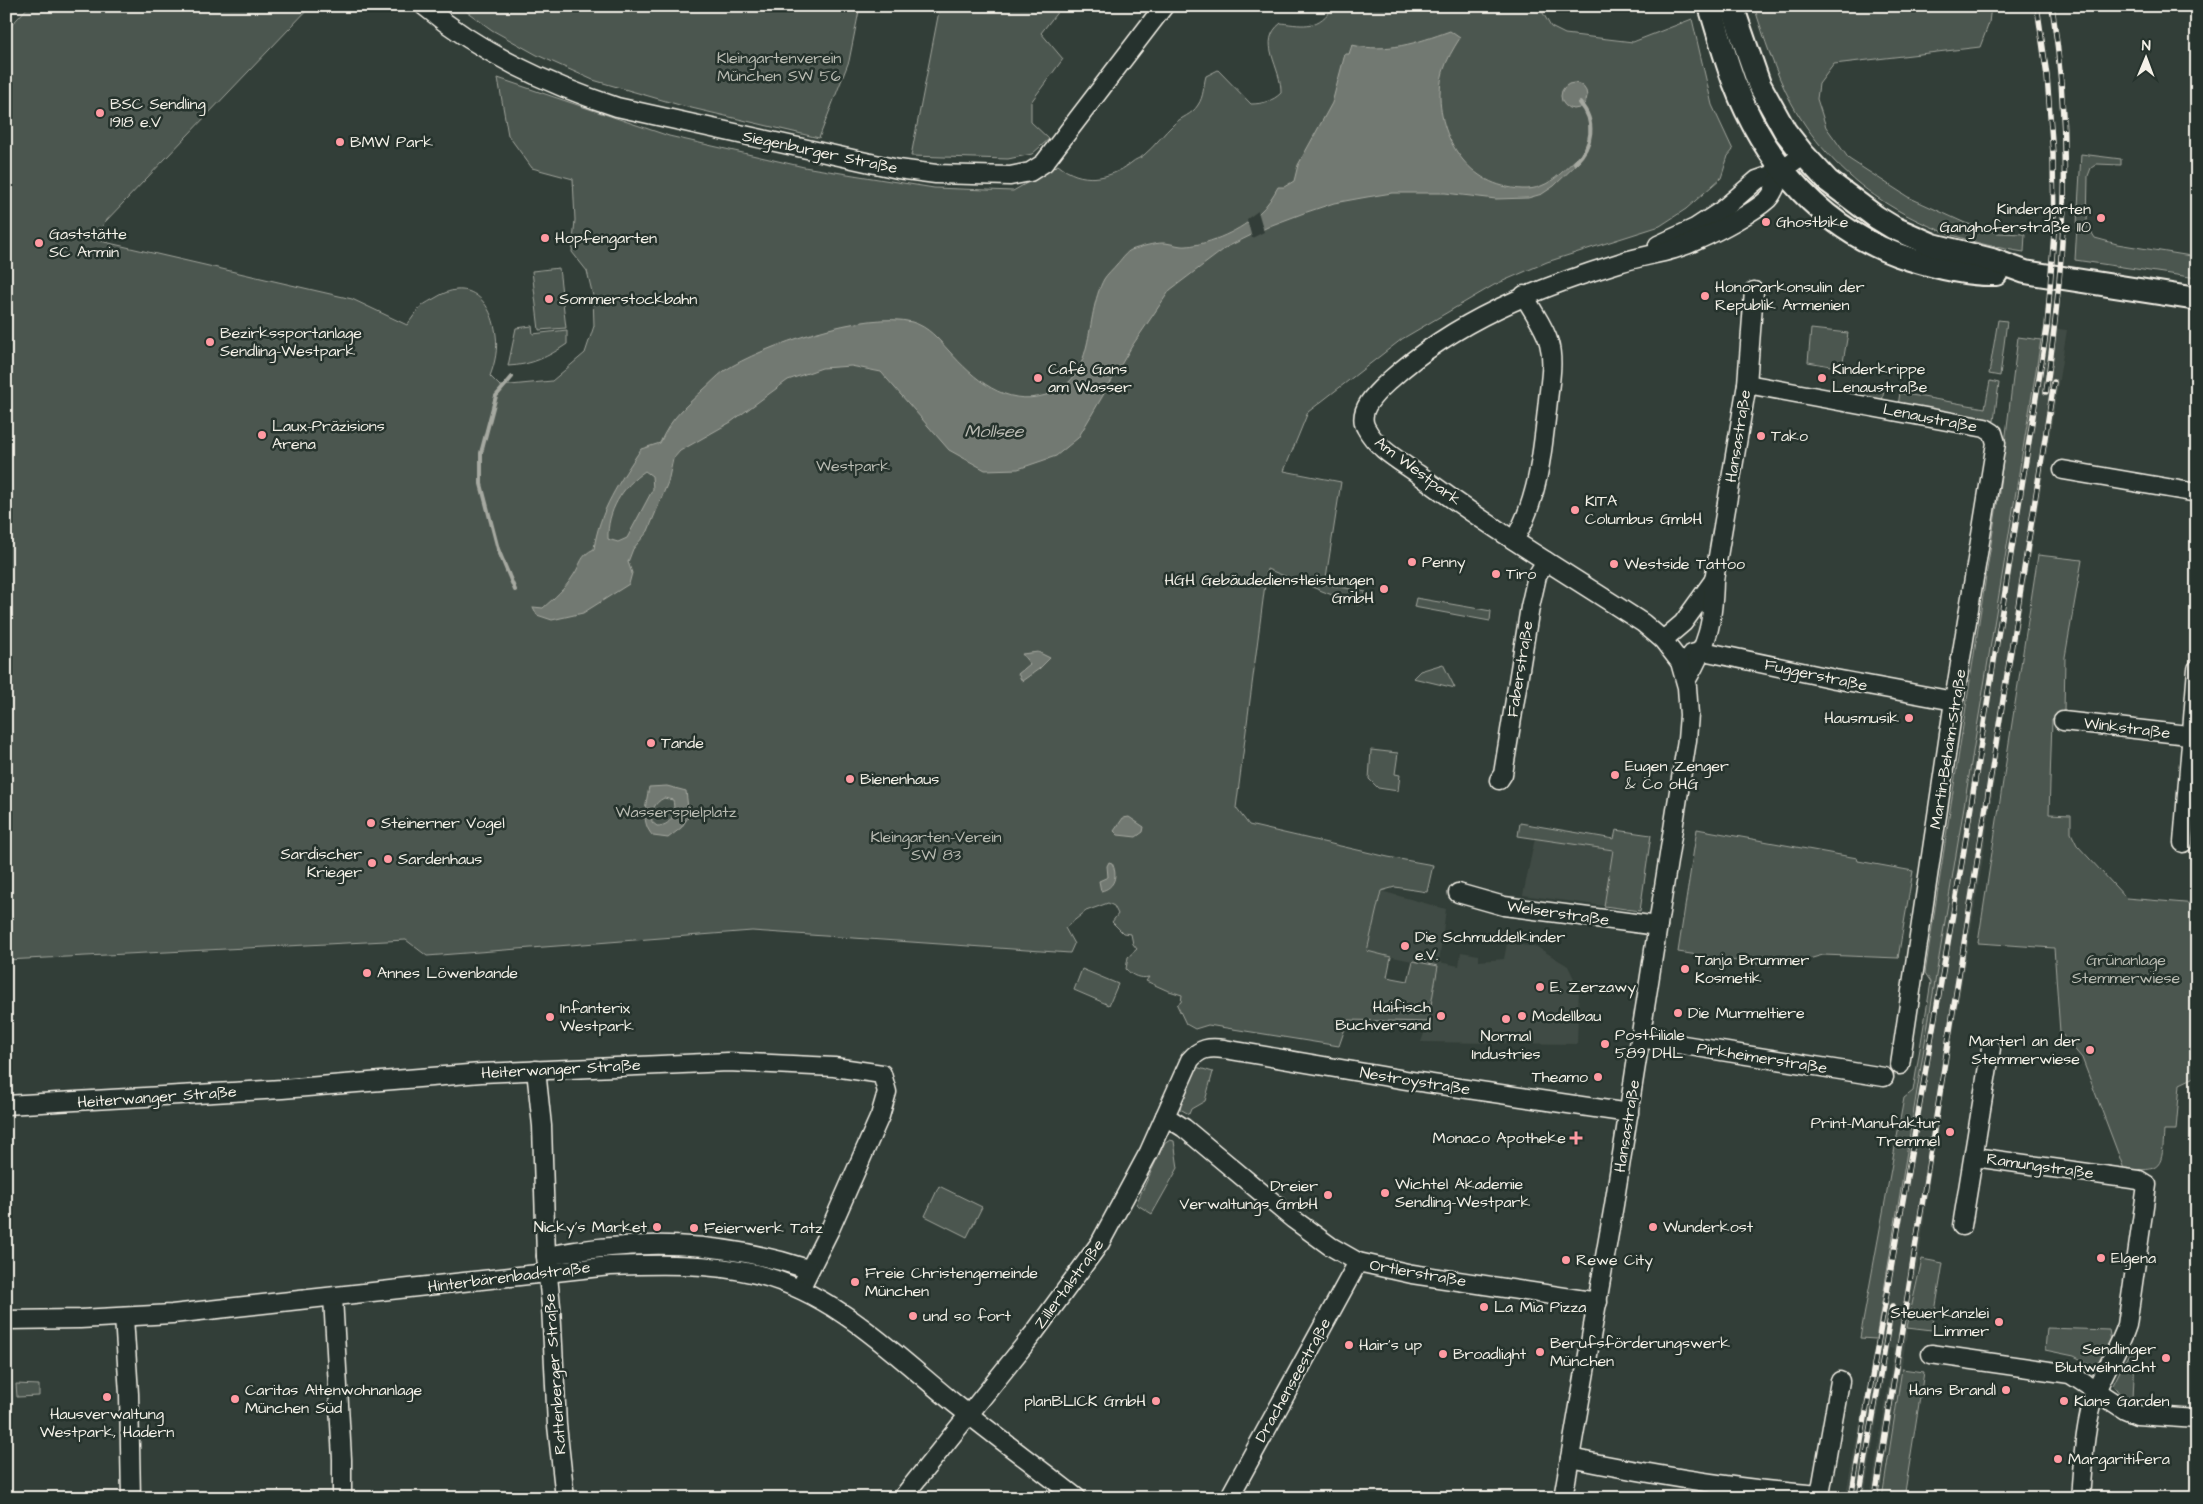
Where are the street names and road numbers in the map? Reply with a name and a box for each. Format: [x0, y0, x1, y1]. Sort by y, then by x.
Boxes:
street label: Siegenburger Straße [740, 125, 900, 180]
street label: Hansastraße [1720, 388, 1756, 484]
street label: Lenaustraße [1881, 398, 1979, 438]
street label: Am Westpark [1370, 431, 1466, 511]
street label: Faberstraße [1502, 619, 1539, 719]
street label: Fuggerstraße [1762, 653, 1870, 698]
street label: Martin-Behaim-Straße [1924, 667, 1972, 831]
street label: Winkstraße [2083, 712, 2172, 744]
street label: Welserstraße [1505, 895, 1611, 931]
street label: Pirkheimerstraße [1695, 1037, 1829, 1079]
street label: Heiterwanger Straße [481, 1054, 642, 1085]
street label: Nestroystraße [1358, 1061, 1472, 1102]
street label: Hansastraße [1609, 1078, 1645, 1174]
street label: Heiterwanger Straße [77, 1080, 238, 1115]
street label: Ramungstraße [1985, 1148, 2095, 1185]
street label: Zillertalstraße [1029, 1234, 1109, 1333]
street label: Ortlerstraße [1368, 1254, 1468, 1292]
street label: Hinterbärenbadstraße [427, 1256, 592, 1298]
street label: Rattenberger Straße [538, 1292, 573, 1455]
street label: Drachenseestraße [1250, 1314, 1336, 1446]

